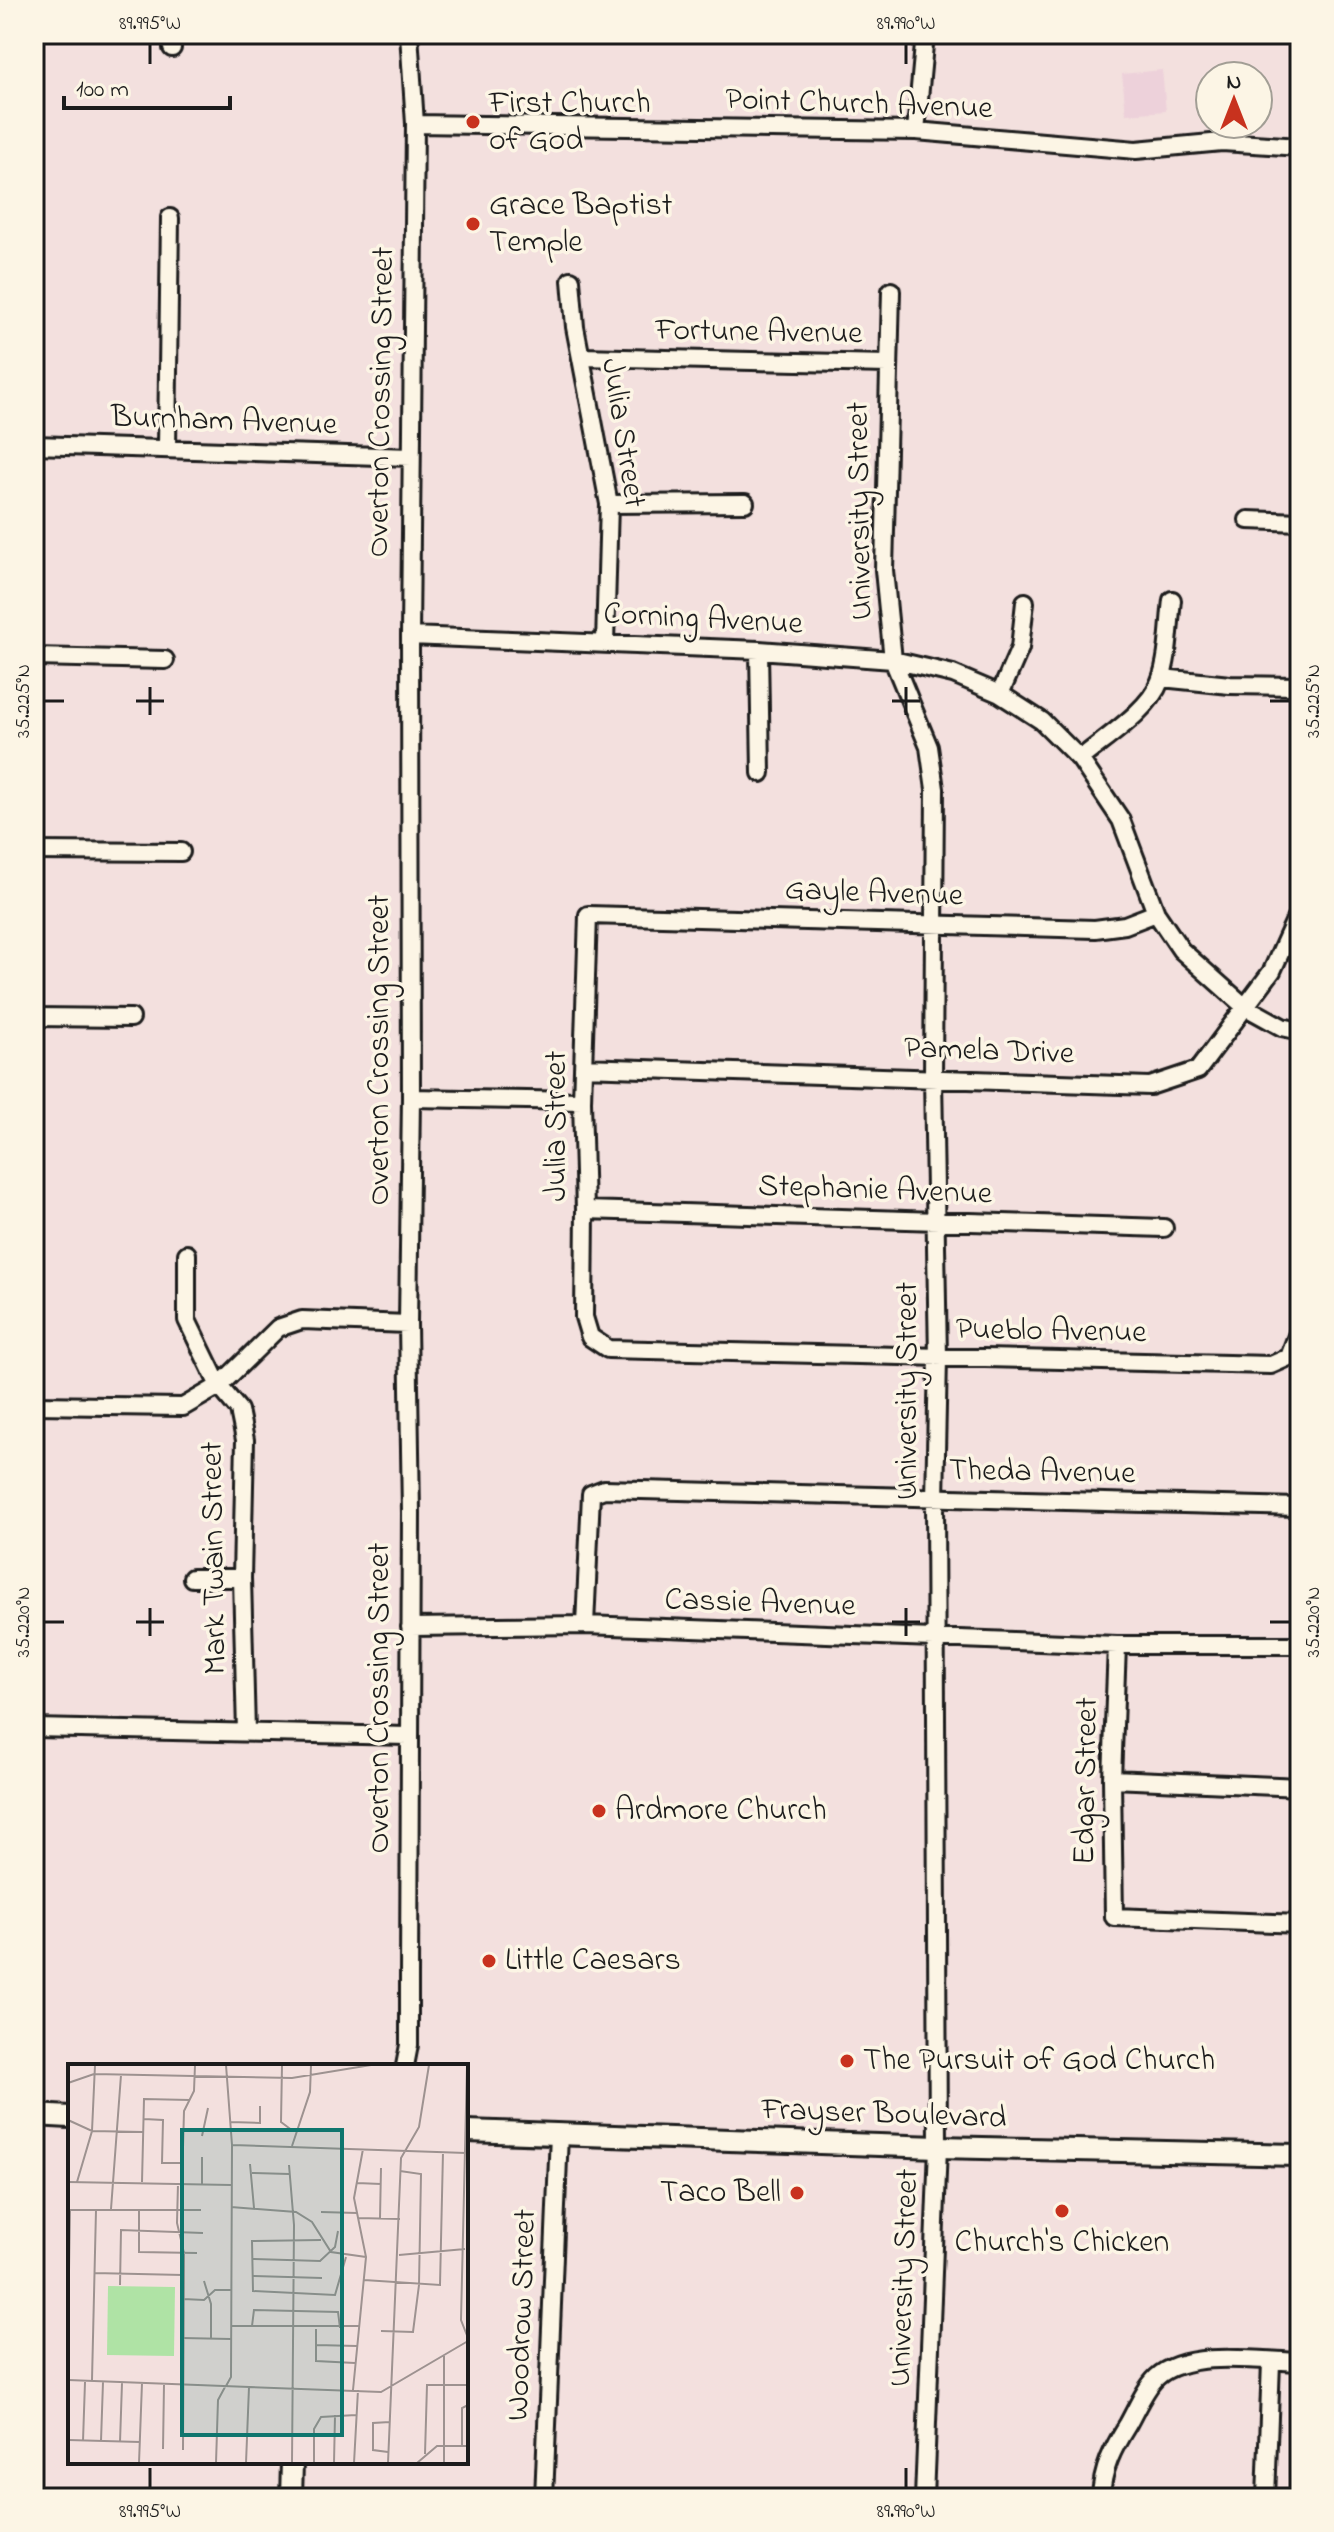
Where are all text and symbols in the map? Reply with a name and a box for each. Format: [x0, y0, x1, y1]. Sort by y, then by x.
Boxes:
text: 89.995°W [119, 10, 181, 39]
text: 89.990°W [876, 10, 936, 39]
scale bar [64, 60, 230, 110]
north arrow [1194, 60, 1274, 140]
text: N [1227, 67, 1241, 99]
text: 100 m [76, 73, 129, 108]
street label: Point Church Avenue [724, 77, 994, 133]
place label: First Church of God [488, 81, 651, 165]
marker: First Church of God [464, 113, 482, 131]
place label: Grace Baptist Temple [489, 183, 673, 267]
marker: Grace Baptist Temple [464, 215, 482, 233]
street label: Overton Crossing Street [356, 246, 408, 558]
street label: Fortune Avenue [654, 308, 864, 358]
street label: Julia Street [587, 355, 657, 511]
street label: Burnham Avenue [109, 395, 339, 449]
street label: University Street [836, 401, 886, 621]
street label: Corning Avenue [602, 591, 805, 649]
text: 35.225°N [10, 664, 39, 738]
text: 35.225°N [1300, 664, 1329, 738]
street label: Gayle Avenue [784, 867, 965, 921]
street label: Overton Crossing Street [357, 894, 404, 1206]
street label: Pamela Drive [903, 1026, 1076, 1078]
street label: Julia Street [534, 1050, 581, 1201]
street label: Stephanie Avenue [757, 1163, 993, 1219]
street label: University Street [885, 1281, 932, 1500]
street label: Pueblo Avenue [955, 1307, 1147, 1357]
street label: Mark Twain Street [189, 1441, 241, 1675]
street label: Theda Avenue [948, 1448, 1136, 1498]
street label: Overton Crossing Street [357, 1542, 404, 1854]
street label: Cassie Avenue [664, 1577, 857, 1631]
text: 35.220°N [10, 1586, 39, 1658]
text: 35.220°N [1300, 1586, 1329, 1658]
street label: Edgar Street [1062, 1697, 1112, 1865]
place label: Ardmore Church [615, 1788, 827, 1835]
marker: Ardmore Church [590, 1802, 608, 1820]
place label: Little Caesars [505, 1938, 681, 1985]
marker: Little Caesars [480, 1952, 498, 1970]
place label: The Pursuit of God Church [863, 2038, 1215, 2085]
marker: The Pursuit of God Church [838, 2052, 856, 2070]
inset map [68, 2064, 468, 2464]
street label: Frayser Boulevard [760, 2087, 1007, 2143]
street label: University Street [878, 2168, 932, 2388]
place label: Taco Bell [660, 2170, 781, 2217]
marker: Taco Bell [788, 2184, 806, 2202]
marker: Church's Chicken [1053, 2202, 1071, 2220]
street label: Woodrow Street [496, 2208, 550, 2422]
place label: Church's Chicken [955, 2220, 1169, 2267]
text: 89.995°W [119, 2498, 181, 2527]
text: 89.990°W [876, 2498, 936, 2527]

